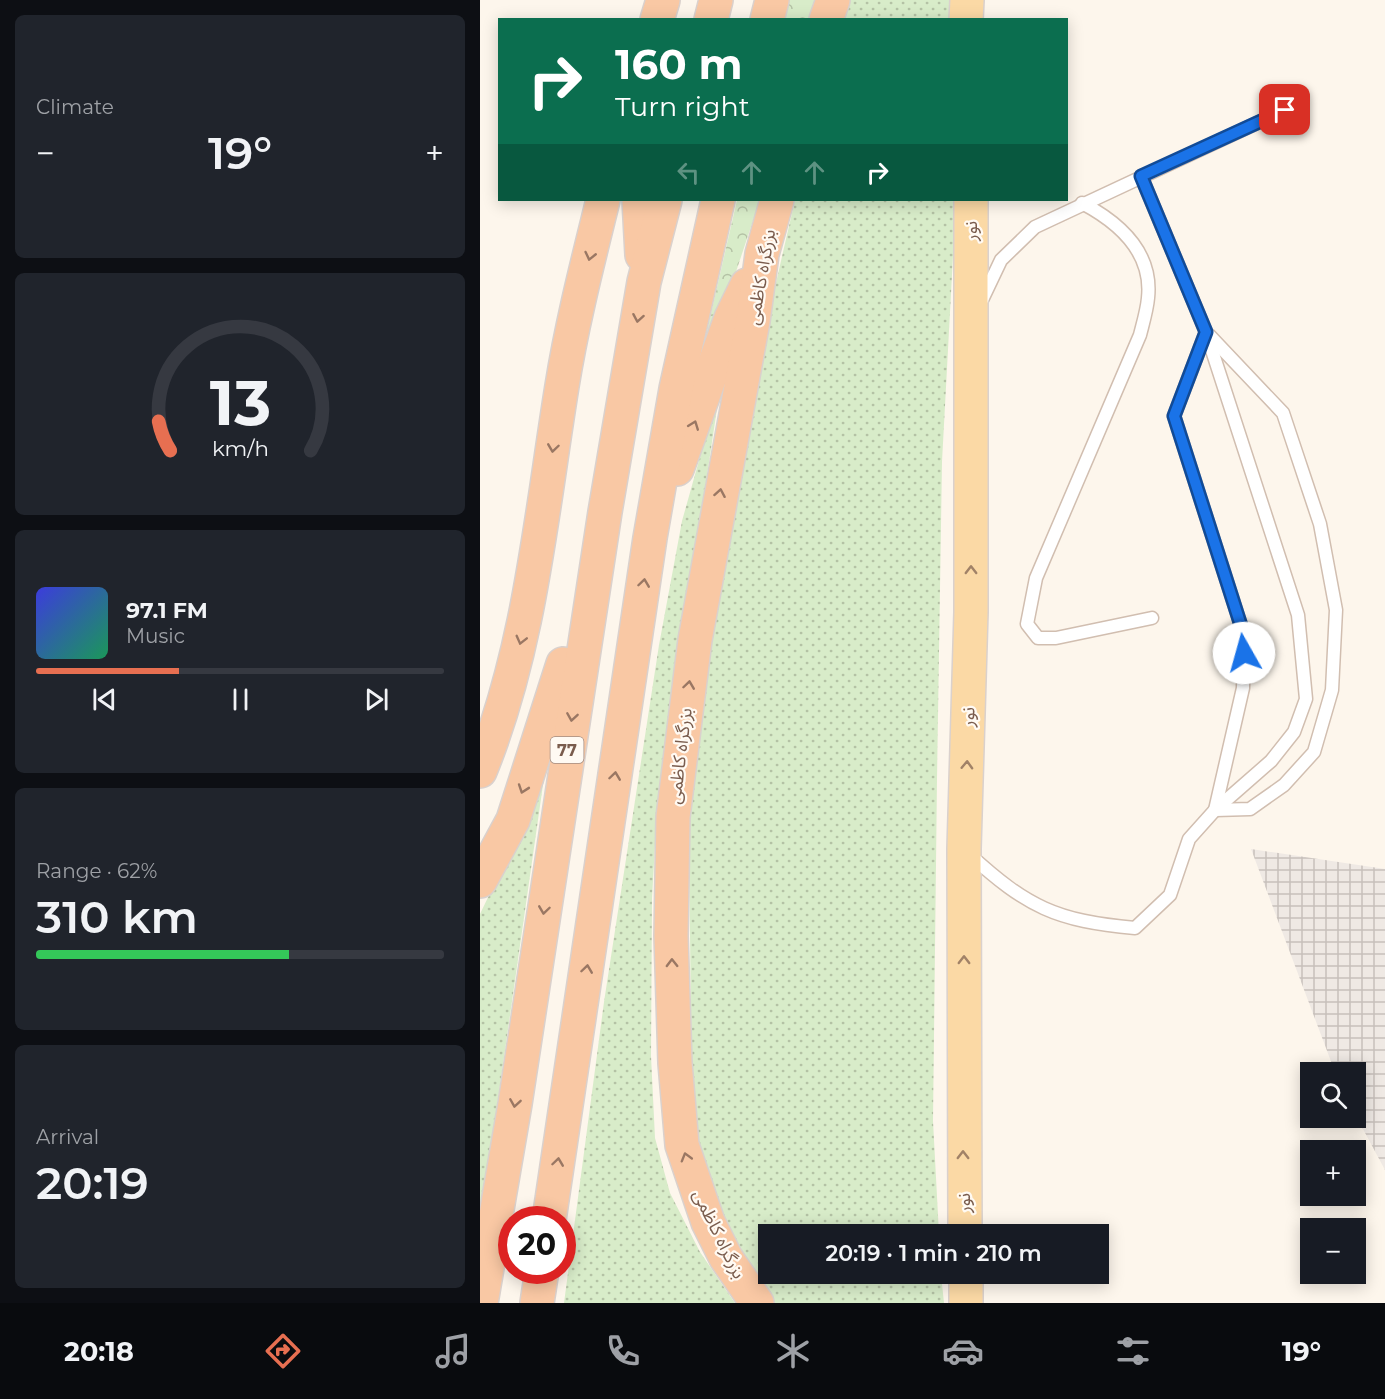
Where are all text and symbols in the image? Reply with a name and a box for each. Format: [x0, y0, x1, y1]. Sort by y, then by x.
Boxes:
text: 160 m [615, 38, 743, 90]
icon: right [516, 42, 594, 120]
pin [1259, 84, 1310, 135]
text: Turn right [615, 90, 750, 123]
icon: arrive [1268, 93, 1301, 126]
text: Climate [36, 95, 114, 119]
text: 19° [208, 125, 272, 180]
text: − [36, 133, 55, 173]
text: + [425, 133, 444, 173]
icon: left [672, 156, 705, 189]
icon: ahead [735, 156, 768, 189]
icon: ahead [798, 156, 831, 189]
icon: right [861, 156, 894, 189]
street label: نور [960, 221, 982, 242]
street label: بزرگراه کاظمی [742, 227, 780, 327]
one-way arrow [584, 251, 597, 261]
one-way arrow [632, 313, 645, 323]
text: 13 [209, 365, 271, 441]
one-way arrow [687, 420, 699, 431]
text: km/h [211, 435, 269, 461]
one-way arrow [547, 443, 559, 452]
one-way arrow [714, 488, 726, 497]
one-way arrow [965, 566, 977, 575]
one-way arrow [637, 578, 649, 588]
text: 97.1 FM [126, 597, 208, 624]
position arrow [1212, 621, 1276, 685]
text: Music [126, 624, 185, 648]
one-way arrow [515, 635, 528, 645]
one-way arrow [682, 680, 695, 690]
icon: previous [88, 683, 121, 716]
icon: pause [224, 683, 257, 716]
icon: next [360, 683, 393, 716]
street label: بزرگراه کاظمی [663, 707, 697, 805]
street label: نور [957, 707, 979, 728]
one-way arrow [567, 713, 579, 722]
road number: 77 [550, 737, 584, 763]
one-way arrow [960, 761, 973, 770]
one-way arrow [609, 771, 621, 780]
one-way arrow [518, 784, 531, 794]
text: Range · 62% [36, 859, 157, 883]
text: 310 km [36, 889, 198, 944]
one-way arrow [538, 906, 550, 915]
one-way arrow [958, 956, 970, 965]
one-way arrow [666, 959, 678, 968]
one-way arrow [580, 964, 592, 973]
map controls [1300, 1062, 1366, 1284]
button: search [1300, 1062, 1366, 1128]
one-way arrow [510, 1099, 522, 1108]
text: Arrival [36, 1125, 99, 1149]
button: + [1300, 1140, 1366, 1206]
one-way arrow [957, 1151, 969, 1160]
one-way arrow [681, 1152, 693, 1163]
text: 20:19 [36, 1155, 149, 1210]
one-way arrow [551, 1157, 564, 1167]
street label: بزرگراه کاظمی [688, 1186, 750, 1282]
street label: نور [953, 1193, 975, 1214]
speed limit sign: 20 [498, 1206, 576, 1284]
button: − [1300, 1218, 1366, 1284]
text: 20:19 · 1 min · 210 m [825, 1240, 1042, 1267]
icon: directions [262, 1330, 304, 1372]
icon: music [432, 1330, 474, 1372]
icon: phone [602, 1330, 644, 1372]
icon: climate [772, 1330, 814, 1372]
icon: car [942, 1330, 984, 1372]
icon: filters [1112, 1330, 1154, 1372]
text: 20:18 [64, 1335, 134, 1368]
text: 19° [1282, 1335, 1321, 1368]

